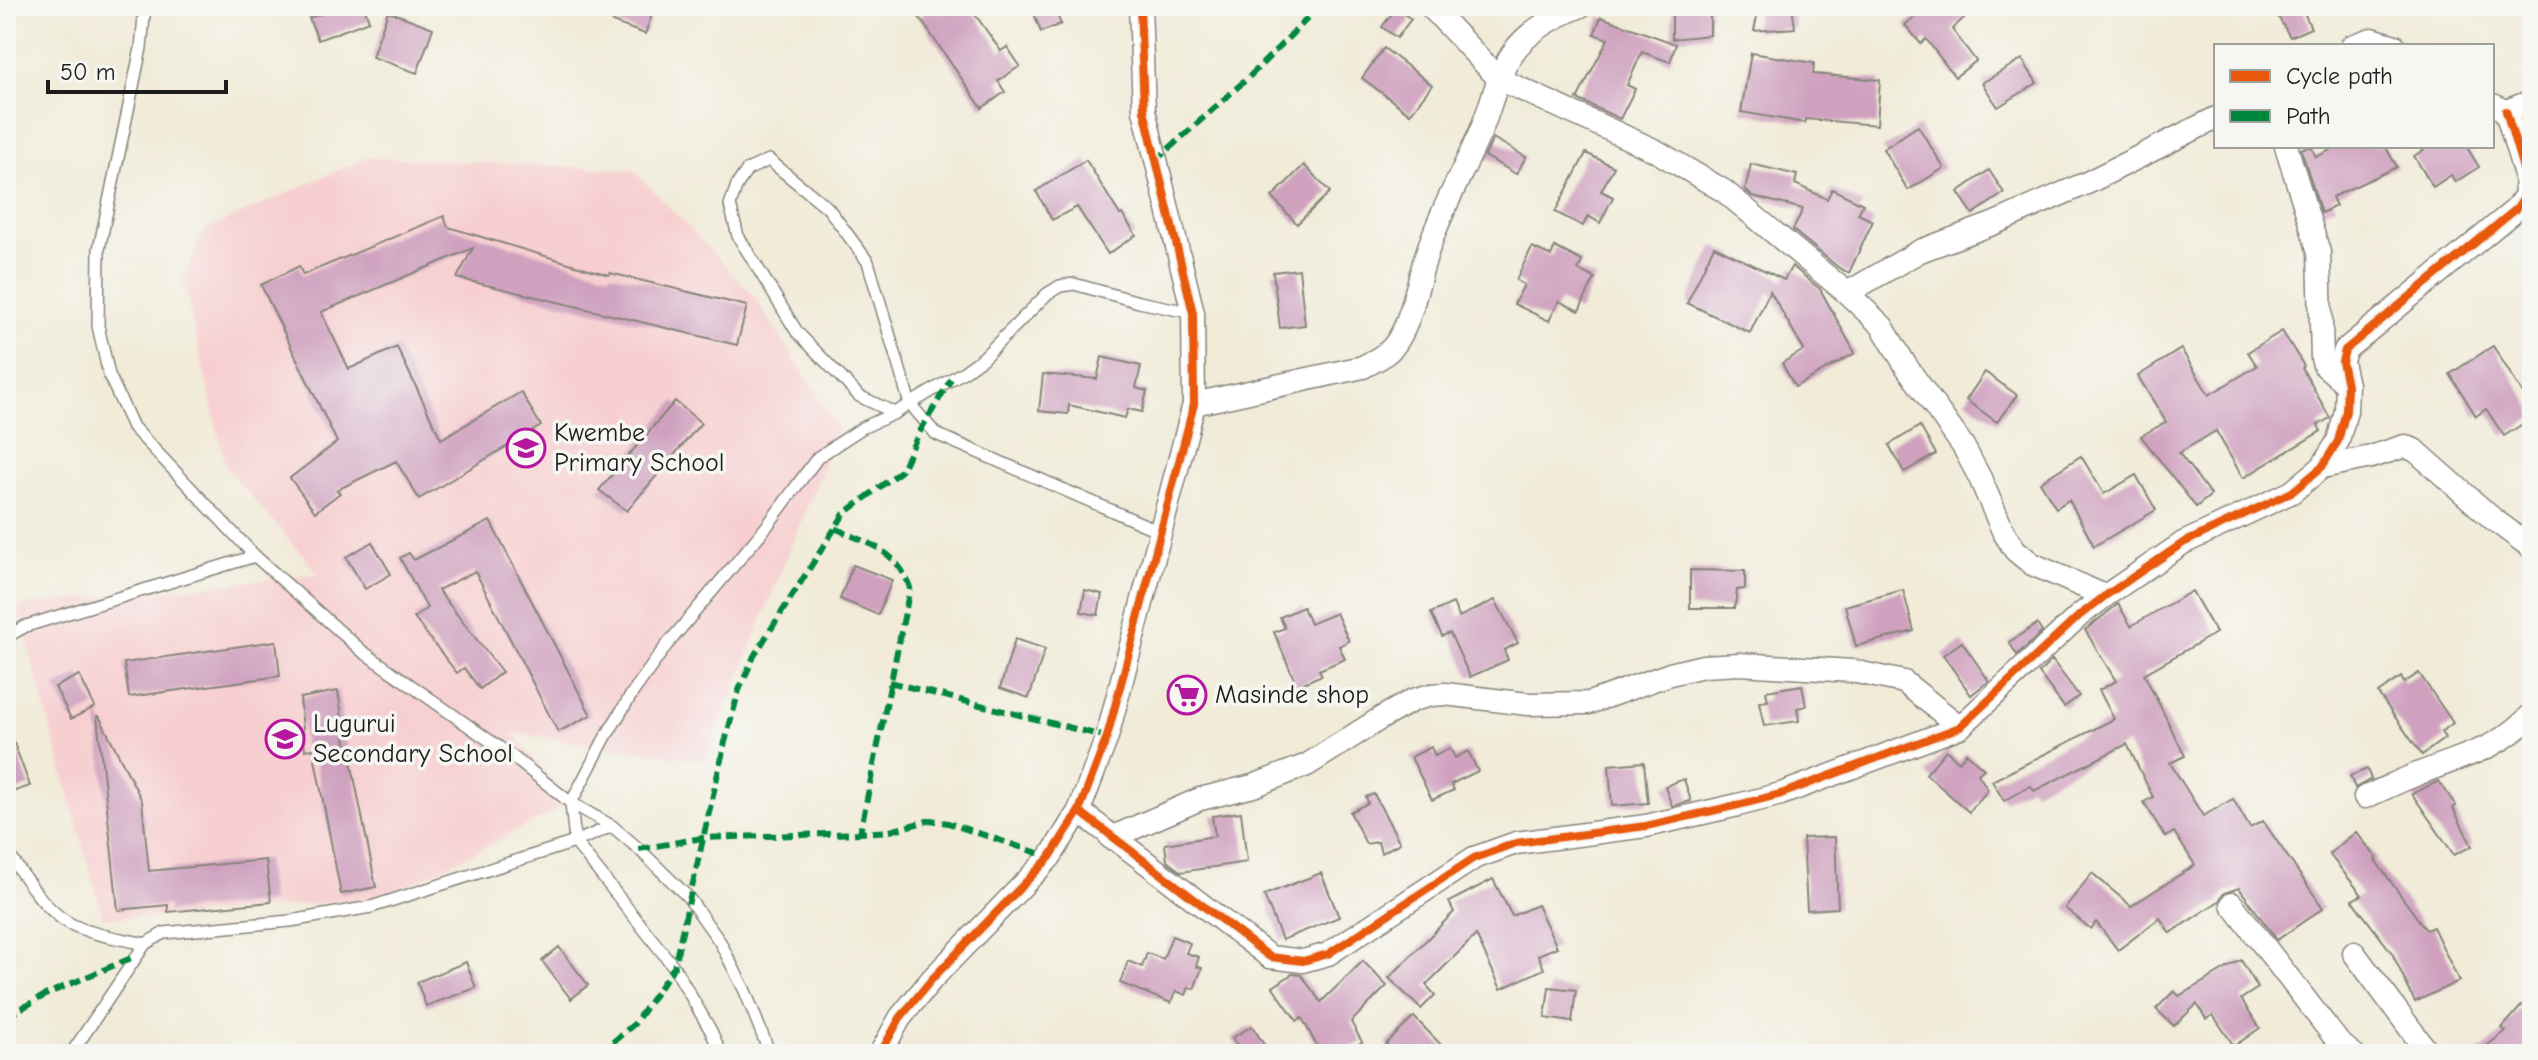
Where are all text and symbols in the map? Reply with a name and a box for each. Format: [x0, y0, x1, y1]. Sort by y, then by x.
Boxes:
scale bar [48, 44, 226, 94]
legend [2214, 44, 2494, 148]
text: 50 m [60, 58, 116, 86]
text: Cycle path [2286, 62, 2393, 90]
text: Path [2286, 102, 2331, 130]
place label: Kwembe Primary School [554, 418, 724, 478]
school or university icon: Kwembe Primary School [505, 427, 547, 469]
supermarket icon: Masinde shop [1166, 674, 1208, 716]
place label: Masinde shop [1215, 680, 1369, 710]
place label: Lugurui Secondary School [313, 709, 513, 769]
school or university icon: Lugurui Secondary School [264, 718, 306, 760]

